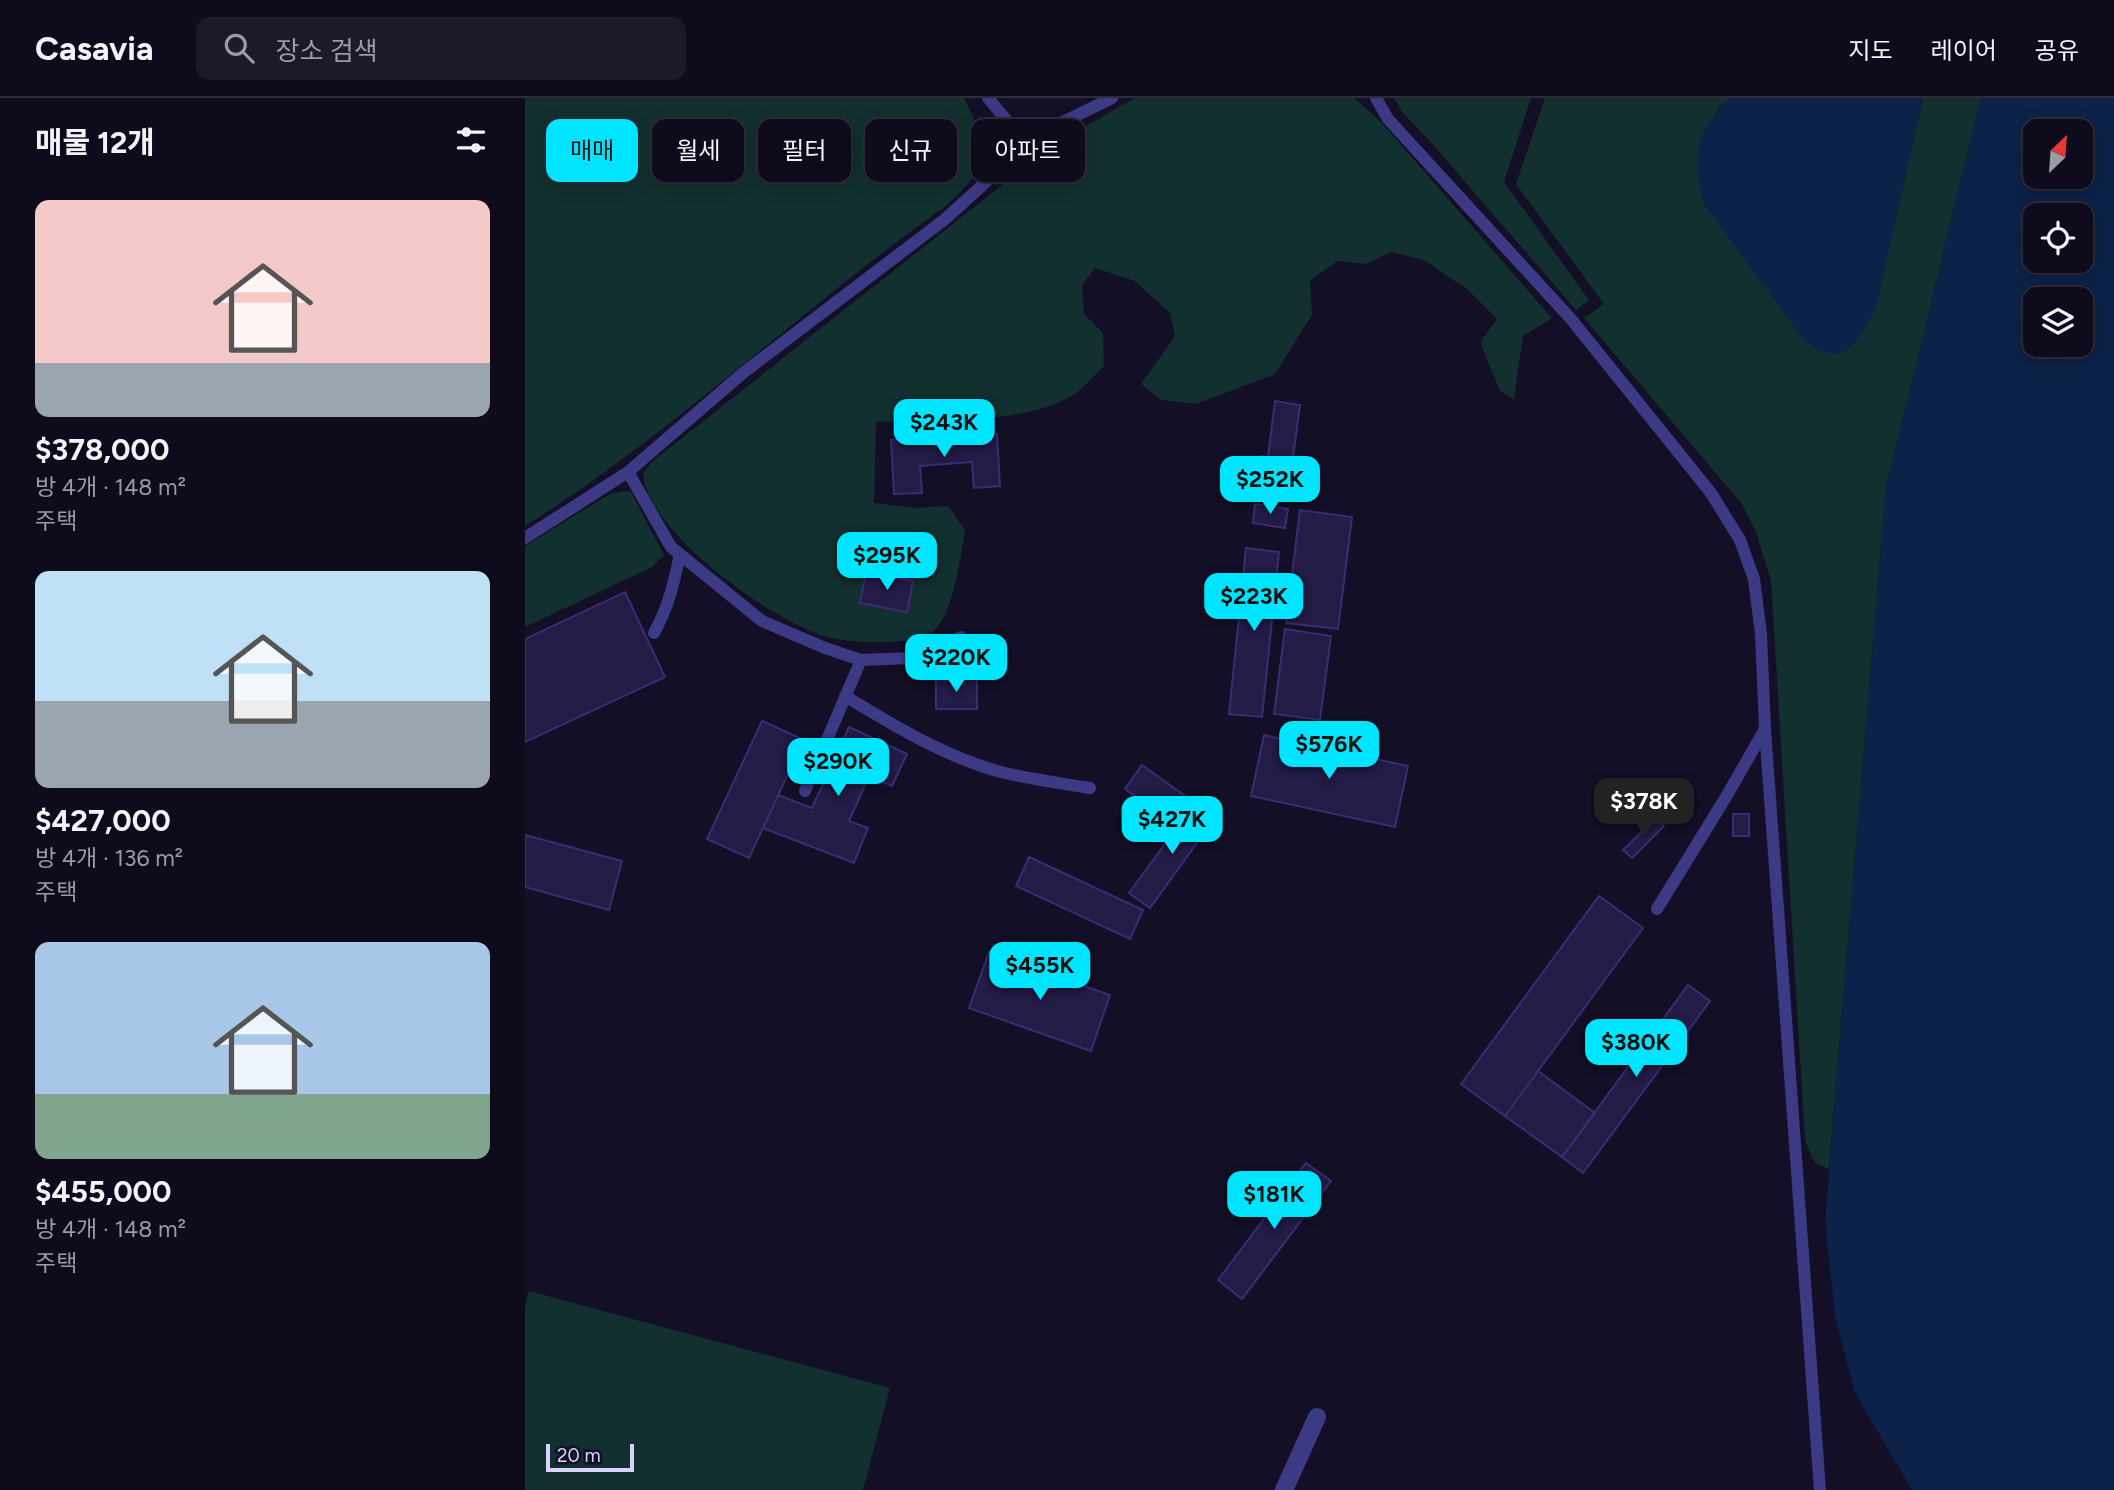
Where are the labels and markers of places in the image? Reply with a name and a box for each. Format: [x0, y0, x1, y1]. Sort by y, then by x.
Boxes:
pin: $243K [895, 400, 993, 459]
pin: $252K [1221, 456, 1319, 516]
pin: $295K [838, 532, 936, 592]
pin: $223K [1205, 574, 1303, 633]
pin: $220K [907, 634, 1005, 694]
pin: $576K [1280, 722, 1378, 781]
pin: $290K [789, 738, 887, 798]
pin: $378K [1595, 778, 1693, 838]
pin: $427K [1123, 796, 1221, 856]
pin: $455K [991, 942, 1089, 1002]
pin: $380K [1587, 1020, 1685, 1079]
pin: $181K [1225, 1172, 1323, 1231]

